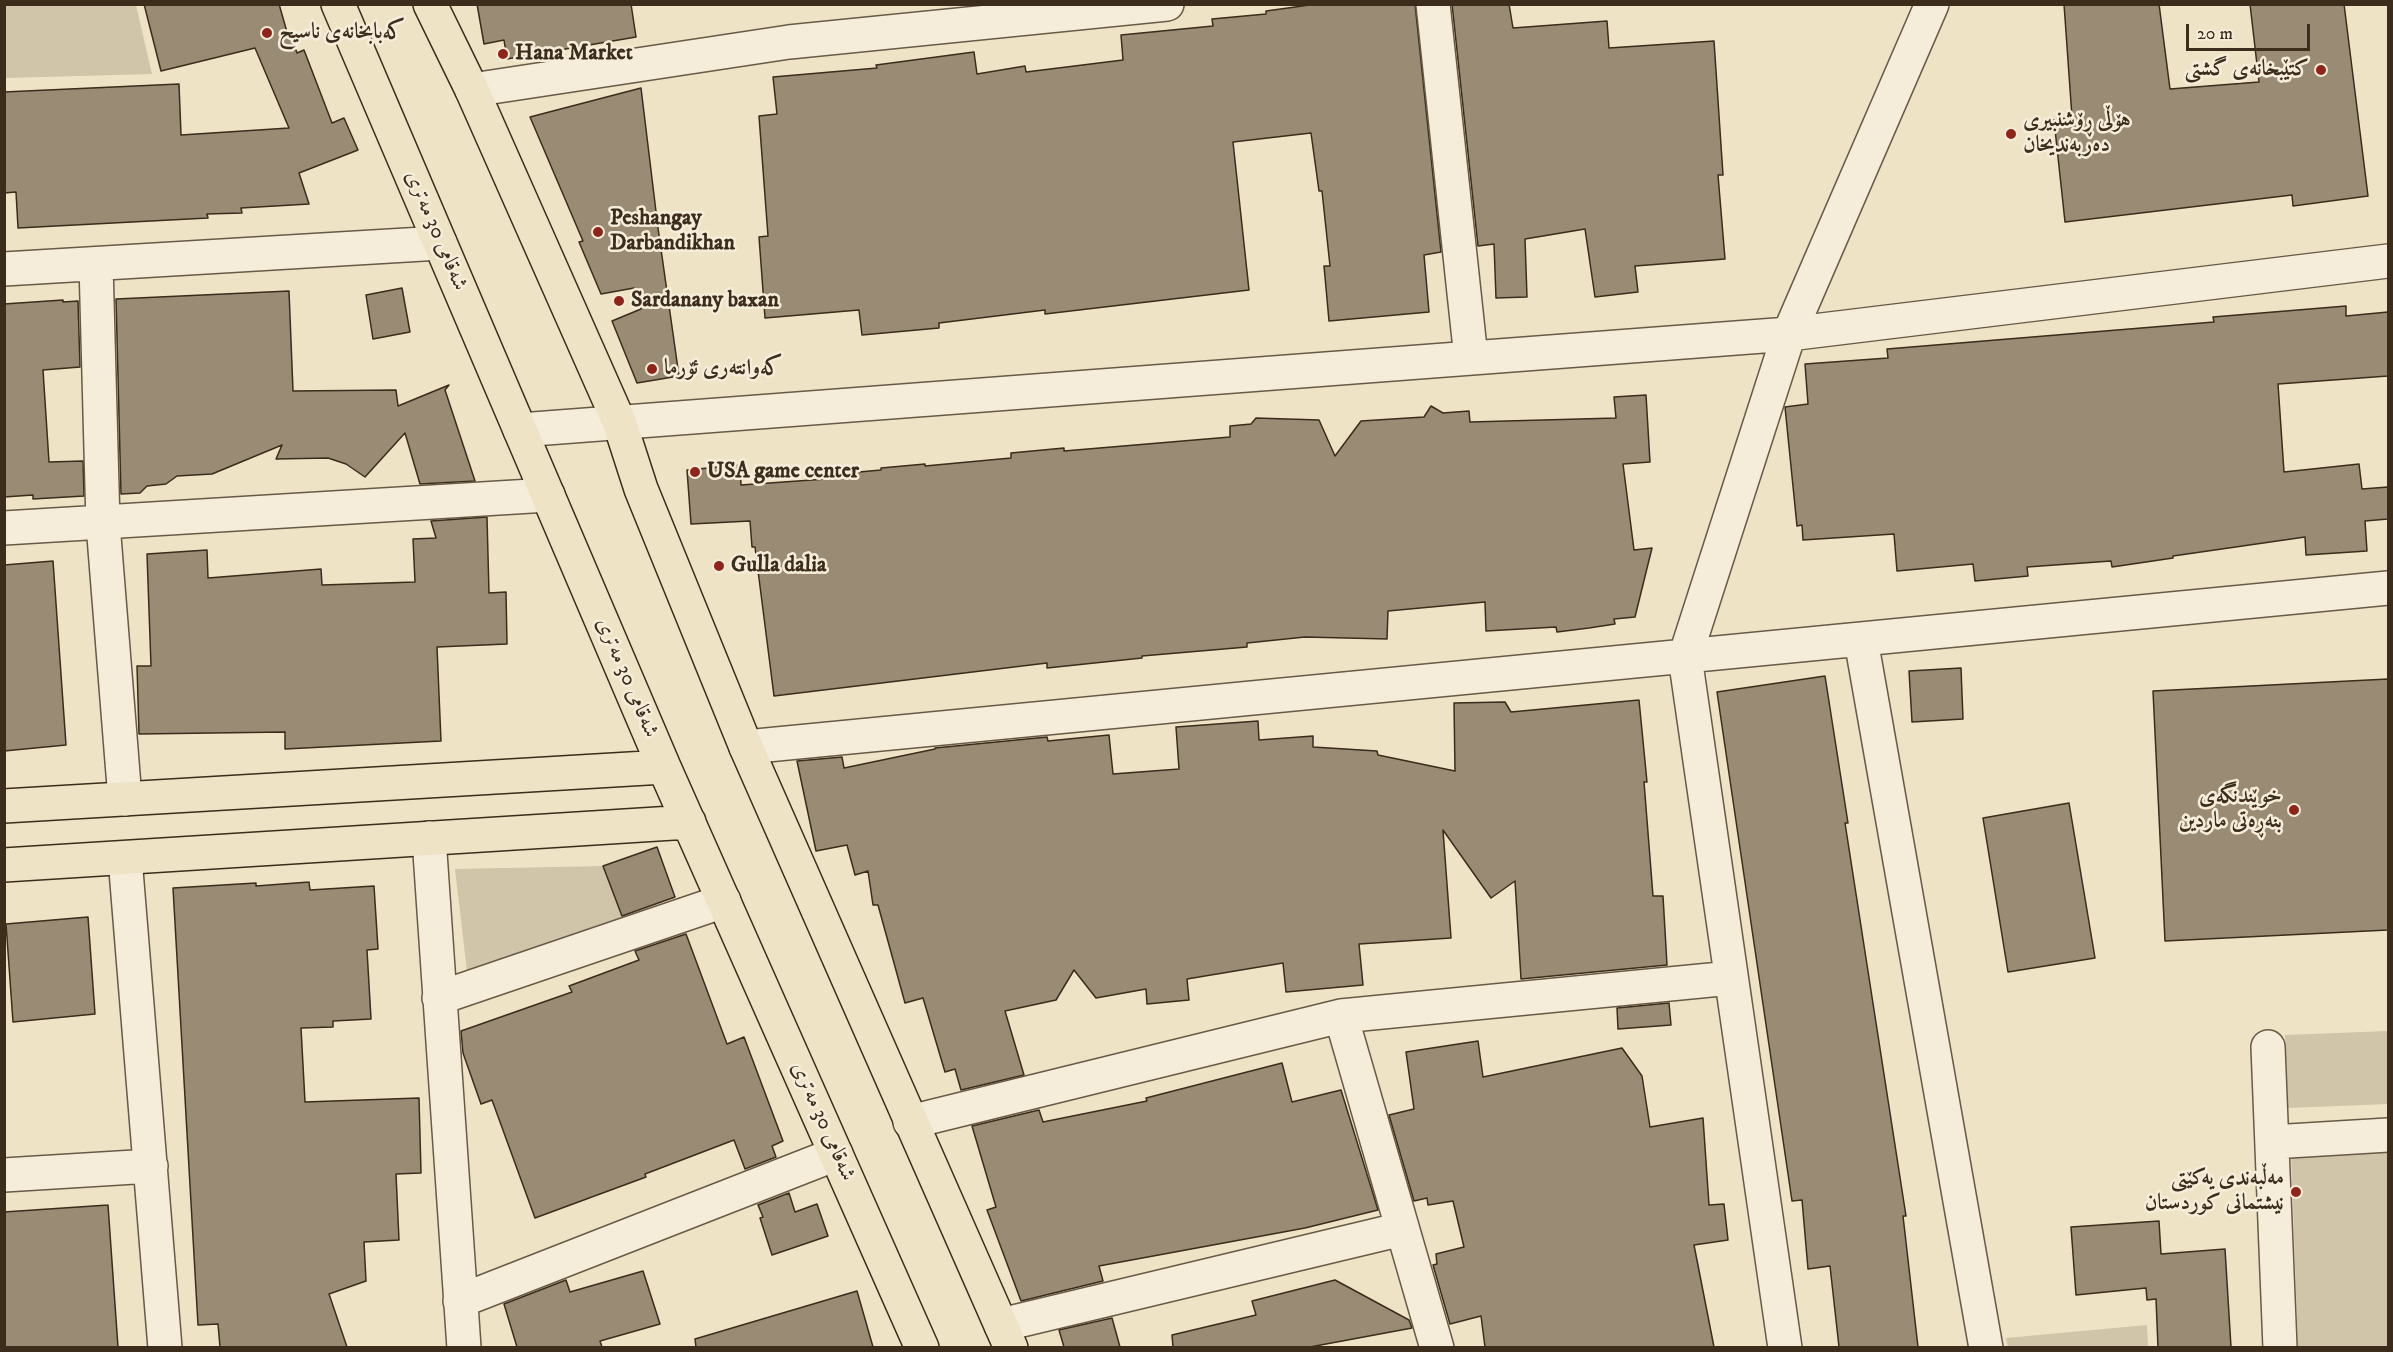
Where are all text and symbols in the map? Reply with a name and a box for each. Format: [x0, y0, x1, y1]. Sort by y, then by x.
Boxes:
scale bar [2189, 12, 2314, 50]
place label: کەبابخانەی ناسیح [279, 20, 405, 46]
text: 20 m [2197, 23, 2233, 45]
marker: کەبابخانەی ناسیح [260, 26, 274, 40]
place label: Hana Market [515, 41, 633, 67]
marker: Hana Market [496, 47, 510, 61]
place label: کتێبخانەی گشتی [2185, 57, 2309, 83]
marker: کتێبخانەی گشتی [2314, 63, 2328, 77]
place label: هۆڵی ڕۆشنبیری دەربەندیخان [2023, 108, 2131, 160]
marker: هۆڵی ڕۆشنبیری دەربەندیخان [2004, 127, 2018, 141]
street label: شەقامی 30 مەتری [398, 167, 472, 295]
place label: Peshangay Darbandikhan [610, 206, 735, 258]
marker: Peshangay Darbandikhan [591, 225, 605, 239]
place label: Sardanany baxan [631, 288, 779, 314]
marker: Sardanany baxan [612, 294, 626, 308]
place label: کەوانتەری ئۆرما [664, 356, 782, 382]
marker: کەوانتەری ئۆرما [645, 362, 659, 376]
place label: USA game center [707, 459, 859, 485]
marker: USA game center [688, 465, 702, 479]
place label: Gulla dalia [731, 553, 826, 579]
marker: Gulla dalia [712, 559, 726, 573]
street label: شەقامی 30 مەتری [589, 614, 663, 742]
place label: خوێندنگەی بنەڕەتی ماردین [2179, 784, 2282, 836]
marker: خوێندنگەی بنەڕەتی ماردین [2287, 803, 2301, 817]
street label: شەقامی 30 مەتری [784, 1058, 860, 1186]
place label: مەڵبەندی یەکێتی نیشتمانی کوردستان [2145, 1166, 2284, 1218]
marker: مەڵبەندی یەکێتی نیشتمانی کوردستان [2289, 1185, 2303, 1199]

